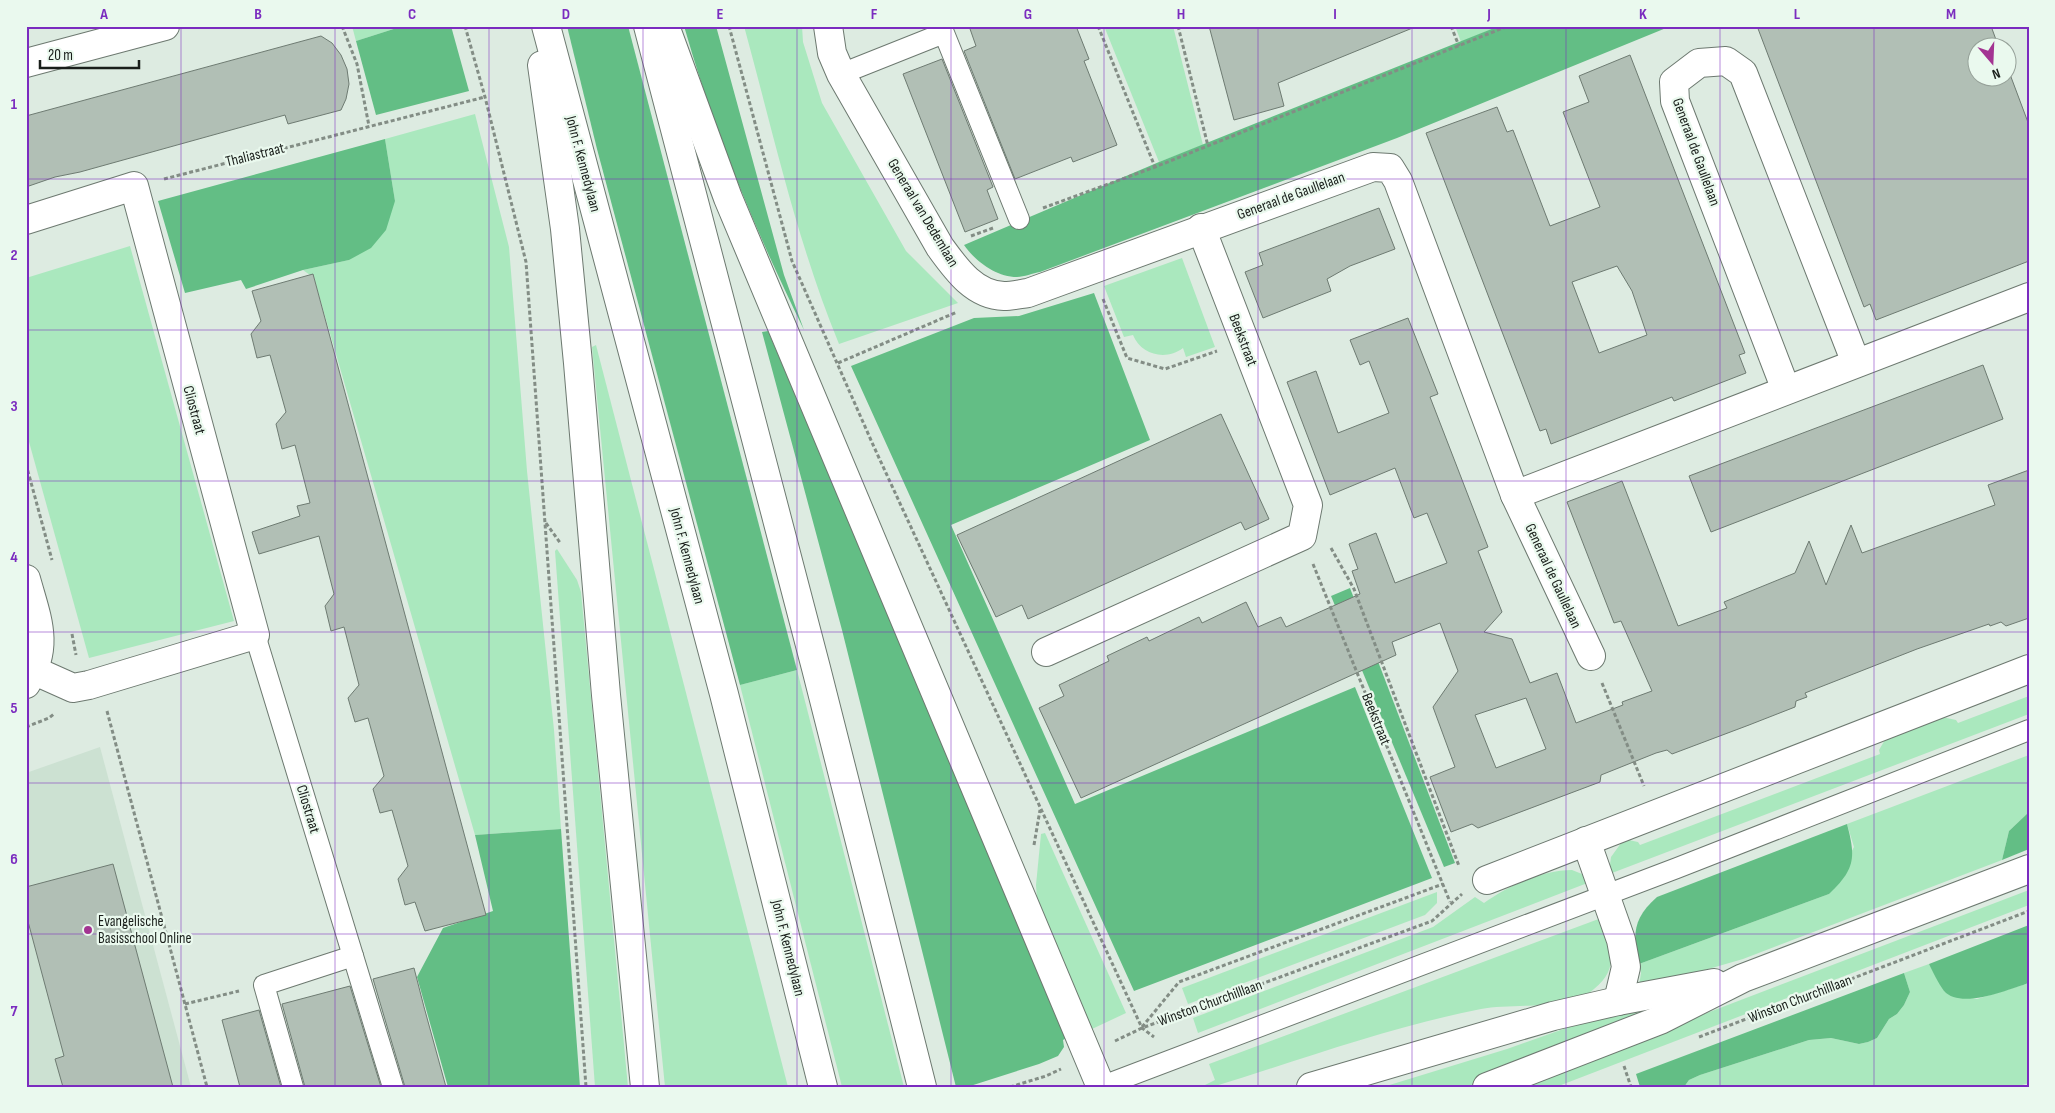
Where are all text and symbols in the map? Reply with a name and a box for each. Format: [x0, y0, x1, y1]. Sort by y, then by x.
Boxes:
text: A [99, 5, 108, 24]
text: B [254, 5, 262, 24]
text: C [408, 5, 416, 24]
text: D [562, 5, 570, 24]
text: E [717, 5, 724, 24]
text: F [871, 5, 878, 24]
text: G [1024, 5, 1032, 24]
text: H [1177, 5, 1185, 24]
text: I [1333, 5, 1337, 24]
text: J [1486, 5, 1491, 24]
text: K [1639, 5, 1647, 24]
text: L [1794, 5, 1801, 24]
text: M [1946, 5, 1956, 24]
scale bar [40, 38, 139, 70]
north arrow [1968, 38, 2018, 88]
text: 20 m [48, 46, 73, 65]
text: N [1990, 65, 2002, 83]
text: 1 [11, 95, 18, 114]
street label: Generaal de Gaullelaan [1668, 96, 1724, 208]
street label: John F. Kennedylaan [561, 113, 605, 214]
street label: Thaliastraat [224, 138, 287, 171]
street label: Generaal van Dedemlaan [883, 155, 963, 271]
street label: Generaal de Gaullelaan [1235, 168, 1347, 224]
text: 2 [10, 246, 18, 265]
street label: Beekstraat [1224, 311, 1262, 369]
street label: Cliostraat [178, 384, 210, 437]
text: 3 [10, 397, 18, 416]
street label: John F. Kennedylaan [665, 505, 709, 606]
street label: Generaal de Gaullelaan [1520, 521, 1586, 631]
text: 4 [10, 548, 18, 567]
street label: Beekstraat [1357, 690, 1395, 748]
text: 5 [10, 699, 18, 718]
street label: Cliostraat [292, 783, 324, 836]
text: 6 [10, 850, 18, 869]
street label: John F. Kennedylaan [767, 897, 809, 998]
place label: Evangelische Basisschool Online [98, 912, 191, 948]
marker: Evangelische Basisschool Online [82, 924, 94, 936]
street label: Winston Churchilllaan [1746, 971, 1854, 1027]
street label: Winston Churchilllaan [1155, 975, 1265, 1031]
text: 7 [11, 1002, 18, 1021]

